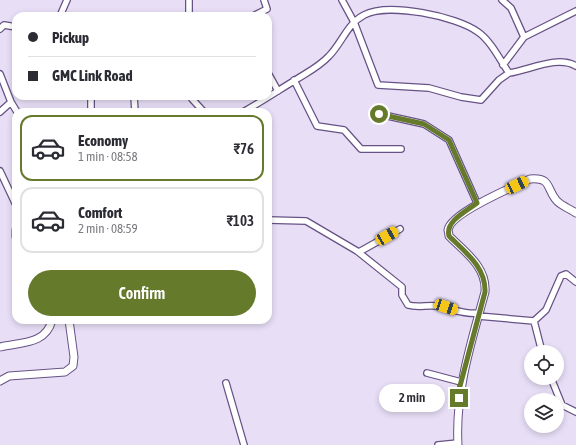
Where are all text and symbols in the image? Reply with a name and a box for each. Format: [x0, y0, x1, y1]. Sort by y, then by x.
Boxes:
text: Pickup [52, 29, 89, 46]
text: GMC Link Road [52, 67, 133, 84]
route start [370, 105, 388, 123]
icon: car [30, 130, 66, 166]
text: Economy [78, 132, 128, 149]
text: ₹76 [233, 140, 254, 157]
text: 1 min · 08:58 [78, 149, 138, 164]
car [504, 174, 530, 196]
icon: car [30, 202, 66, 238]
text: Comfort [78, 204, 122, 221]
text: ₹103 [226, 212, 254, 229]
text: 2 min · 08:59 [78, 221, 138, 236]
car [374, 225, 400, 247]
button: Confirm [28, 270, 256, 316]
car [433, 298, 459, 316]
map controls [524, 345, 564, 433]
button: locate [524, 345, 564, 385]
callout: 2 min [379, 384, 445, 412]
route end [450, 389, 468, 407]
text: 2 min [399, 390, 425, 405]
button: layers [524, 393, 564, 433]

